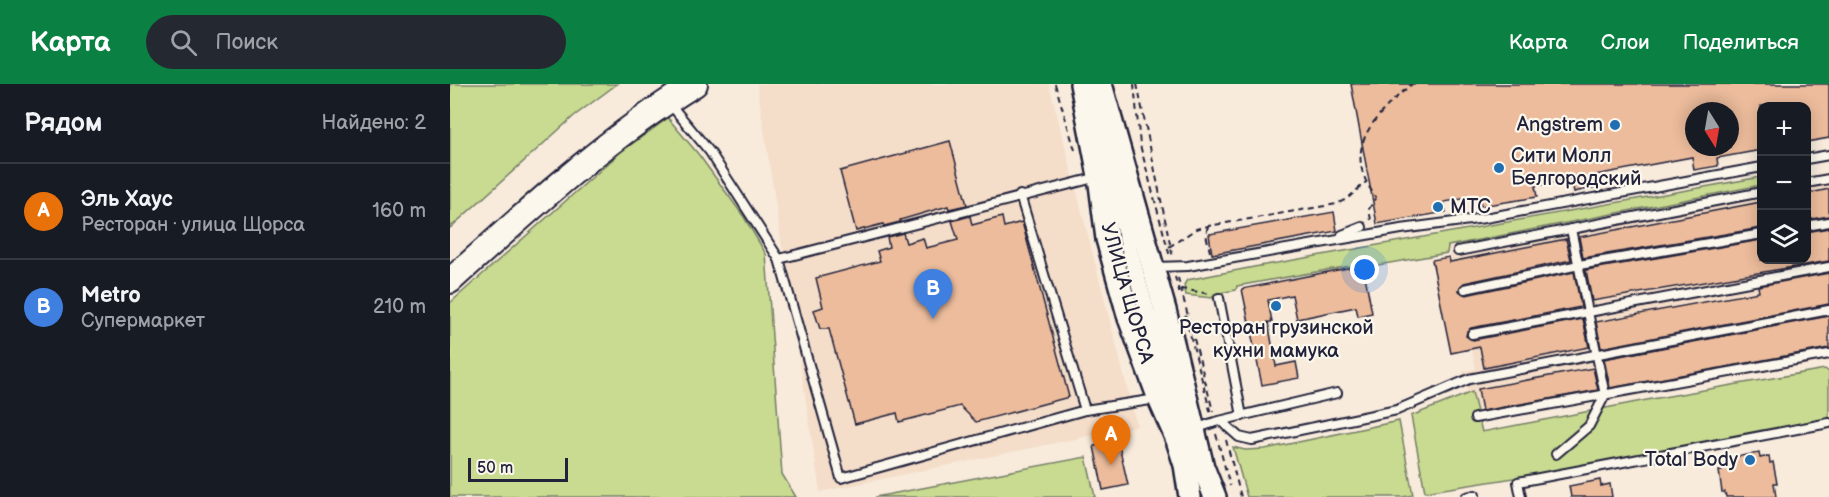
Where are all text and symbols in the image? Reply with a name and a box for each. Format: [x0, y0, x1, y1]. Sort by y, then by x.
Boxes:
search box [146, 15, 566, 69]
text: Карта [30, 26, 110, 59]
icon: search [167, 26, 200, 59]
text: Поиск [215, 29, 278, 56]
text: Карта [1509, 30, 1568, 55]
text: Слои [1601, 30, 1650, 55]
text: Поделиться [1683, 30, 1799, 55]
north arrow [1685, 102, 1739, 156]
map controls [1757, 102, 1811, 264]
button: + [1757, 102, 1811, 156]
text: Рядом [24, 108, 102, 139]
text: Найдено: 2 [322, 111, 426, 135]
place label: Angstrem [1517, 113, 1603, 137]
marker: Angstrem [1608, 118, 1622, 132]
place label: Сити Молл Белгородский [1511, 144, 1641, 191]
button: − [1757, 156, 1811, 210]
marker: Сити Молл Белгородский [1492, 161, 1506, 175]
text: Эль Хаус [81, 186, 173, 213]
place label: МТС [1450, 195, 1491, 219]
text: A [37, 199, 50, 223]
text: 160 m [372, 199, 426, 223]
marker: МТС [1431, 200, 1445, 214]
button: layers [1757, 210, 1811, 264]
text: Ресторан · улица Щорса [81, 213, 305, 237]
street label: УЛИЦА ЩОРСА [1095, 220, 1159, 367]
your location [1350, 255, 1379, 284]
pin: B [914, 270, 952, 319]
text: Metro [81, 282, 141, 309]
text: B [36, 295, 51, 319]
text: 210 m [373, 295, 426, 319]
marker: Ресторан грузинской кухни мамука [1269, 299, 1283, 313]
text: Супермаркет [81, 309, 205, 333]
place label: Ресторан грузинской кухни мамука [1178, 316, 1374, 363]
pin: A [1092, 416, 1130, 465]
place label: Total Body [1645, 448, 1738, 472]
marker: Total Body [1743, 453, 1757, 467]
scale bar [468, 455, 568, 482]
text: 50 m [477, 459, 513, 478]

